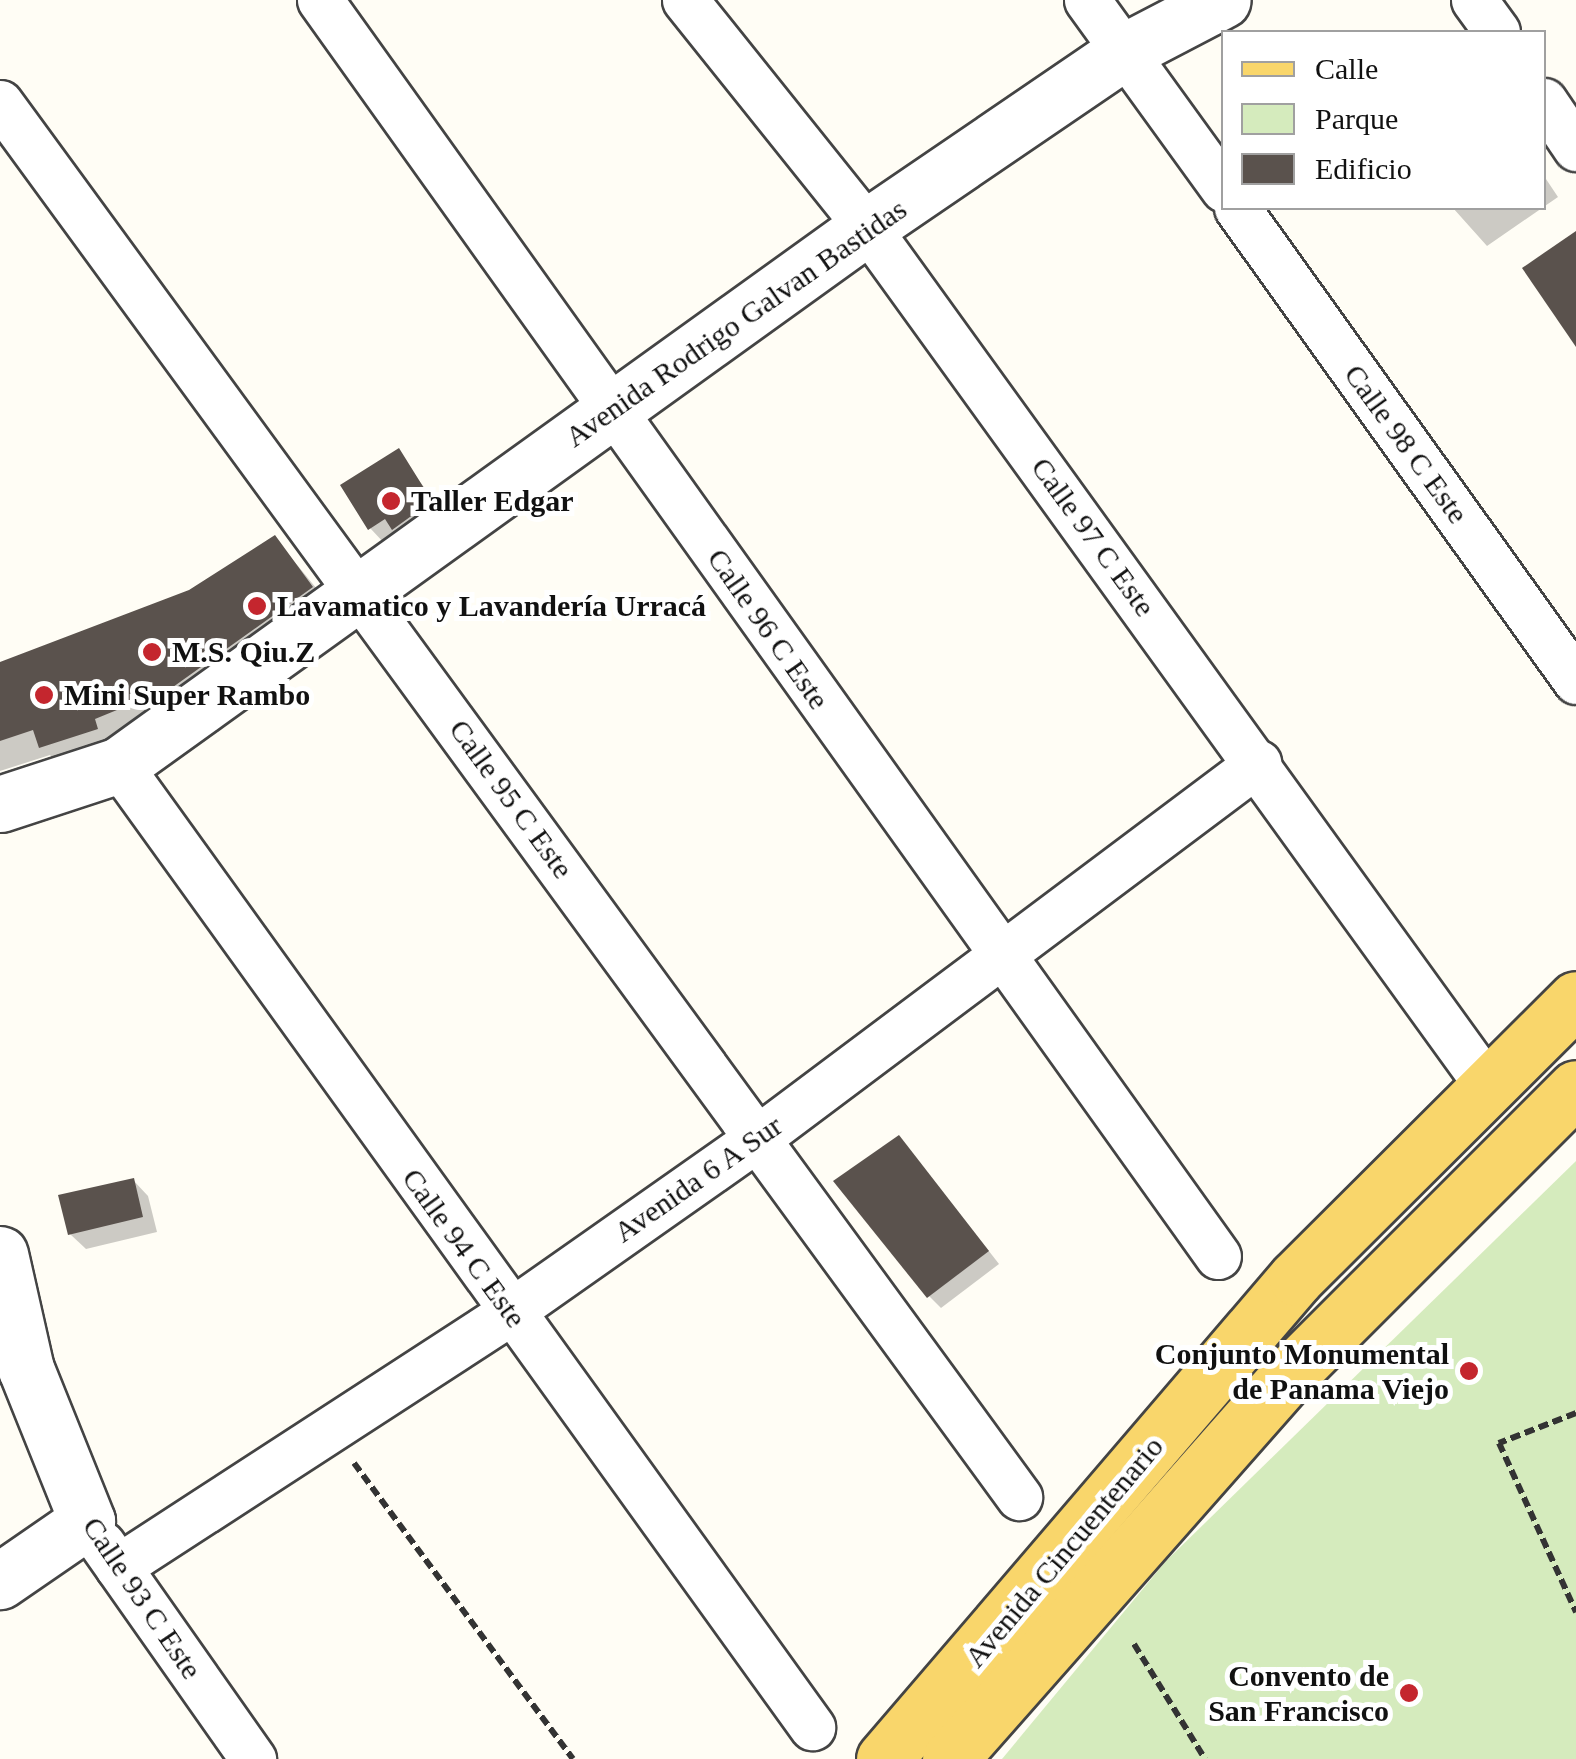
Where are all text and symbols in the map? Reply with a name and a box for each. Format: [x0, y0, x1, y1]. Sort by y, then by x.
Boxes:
legend [1221, 30, 1546, 210]
text: Calle [1315, 52, 1378, 85]
text: Parque [1315, 102, 1398, 135]
text: Edificio [1315, 152, 1412, 185]
street label: Avenida Rodrigo Galvan Bastidas [558, 191, 914, 455]
street label: Calle 98 C Este [1336, 358, 1476, 530]
street label: Calle 97 C Este [1023, 451, 1163, 623]
place label: Taller Edgar [411, 483, 574, 519]
marker: Taller Edgar [380, 490, 402, 512]
street label: Calle 96 C Este [699, 542, 837, 716]
place label: Lavamatico y Lavandería Urracá [277, 588, 706, 624]
marker: Lavamatico y Lavandería Urracá [246, 595, 268, 617]
place label: M.S. Qiu.Z [172, 634, 315, 670]
marker: M.S. Qiu.Z [141, 641, 163, 663]
place label: Mini Super Rambo [64, 677, 311, 713]
marker: Mini Super Rambo [33, 684, 55, 706]
street label: Calle 95 C Este [441, 713, 581, 885]
street label: Avenida 6 A Sur [606, 1107, 790, 1251]
street label: Calle 94 C Este [394, 1162, 534, 1334]
place label: Conjunto Monumental de Panama Viejo [1155, 1336, 1449, 1406]
marker: Conjunto Monumental de Panama Viejo [1458, 1360, 1480, 1382]
street label: Avenida Cincuentenario [957, 1429, 1171, 1675]
street label: Calle 93 C Este [75, 1510, 209, 1686]
place label: Convento de San Francisco [1208, 1658, 1389, 1728]
marker: Convento de San Francisco [1398, 1682, 1420, 1704]

